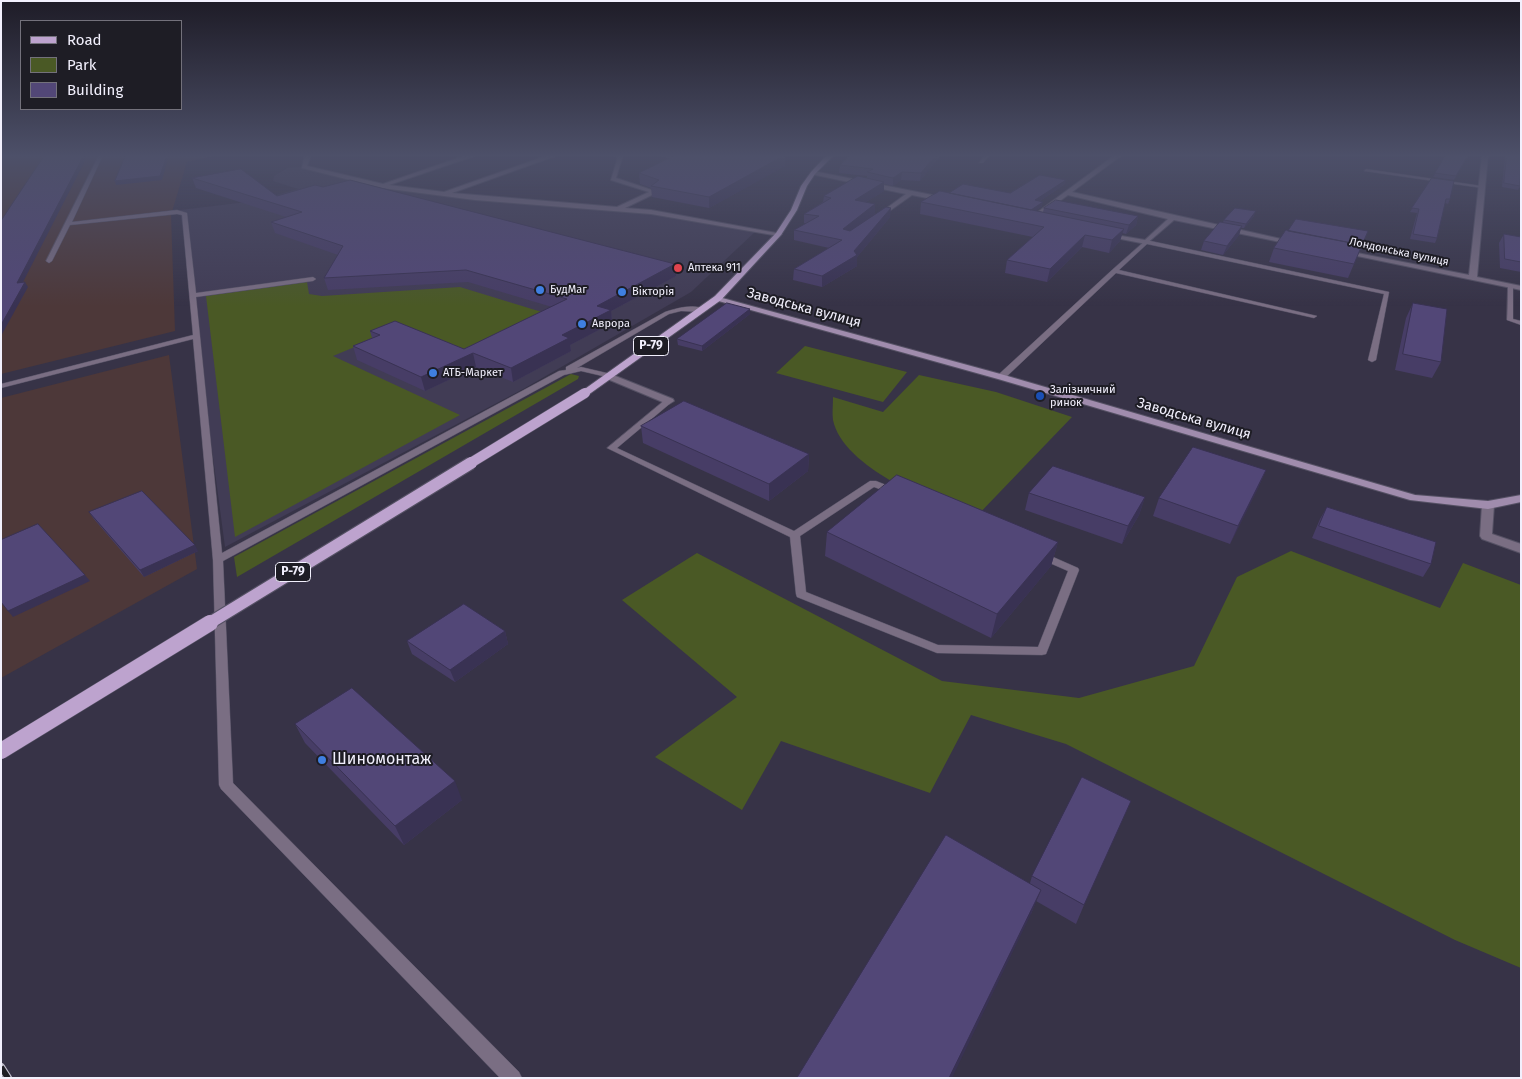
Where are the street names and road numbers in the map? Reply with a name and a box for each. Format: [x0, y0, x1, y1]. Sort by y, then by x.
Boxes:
street label: Лондонська вулиця [1348, 235, 1450, 269]
street label: Заводська вулиця [745, 285, 863, 331]
road number: Р-79 [634, 336, 668, 356]
street label: Заводська вулиця [1135, 395, 1253, 443]
road number: Р-79 [276, 562, 310, 582]

